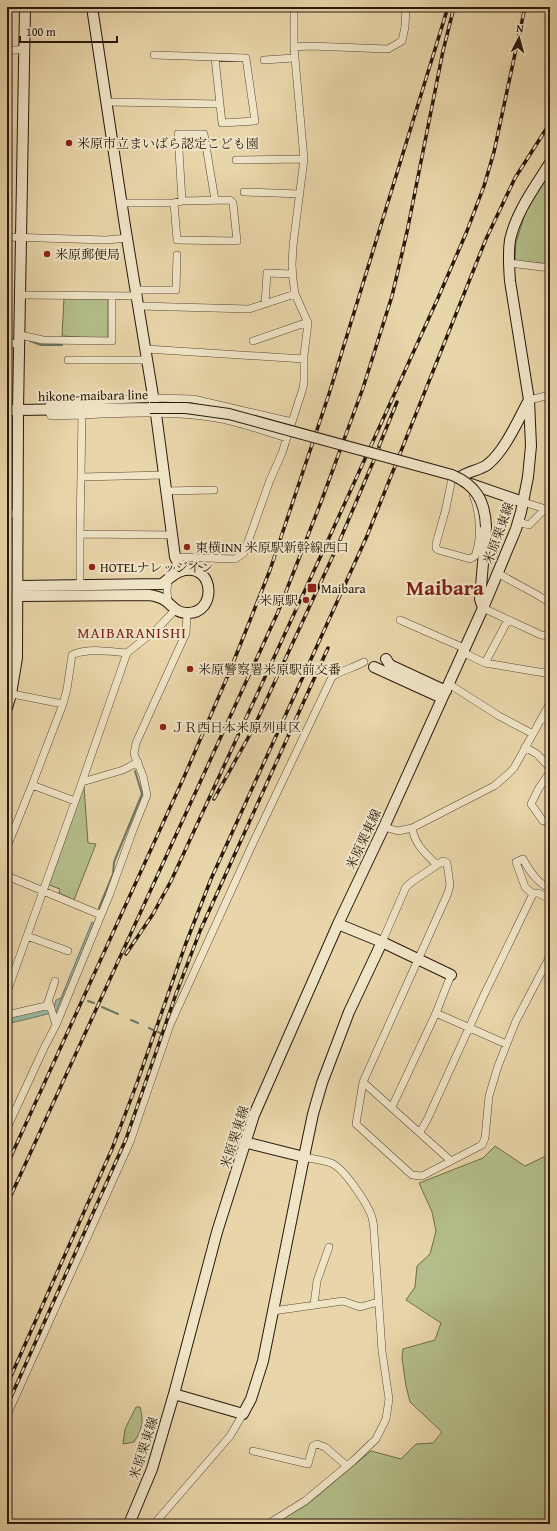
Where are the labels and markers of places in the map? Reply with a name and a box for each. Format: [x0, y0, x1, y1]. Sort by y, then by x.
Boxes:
place label: 米原市立まいばら認定こども園 [77, 134, 259, 153]
marker: 米原市立まいばら認定こども園 [64, 138, 74, 148]
place label: 米原郵便局 [55, 245, 120, 264]
marker: 米原郵便局 [42, 249, 52, 259]
place label: 東横INN 米原駅新幹線西口 [195, 538, 349, 557]
marker: 東横INN 米原駅新幹線西口 [182, 542, 192, 552]
place label: HOTELナレッジイン [100, 558, 214, 577]
marker: HOTELナレッジイン [87, 562, 97, 572]
place label: Maibara [321, 579, 367, 598]
marker: Maibara [306, 582, 318, 594]
place label: 米原駅 [259, 591, 298, 610]
marker: 米原駅 [301, 595, 311, 605]
place label: 米原警察署米原駅前交番 [198, 660, 341, 679]
marker: 米原警察署米原駅前交番 [185, 664, 195, 674]
place label: ＪＲ西日本米原列車区 [171, 718, 301, 737]
marker: ＪＲ西日本米原列車区 [158, 722, 168, 732]

